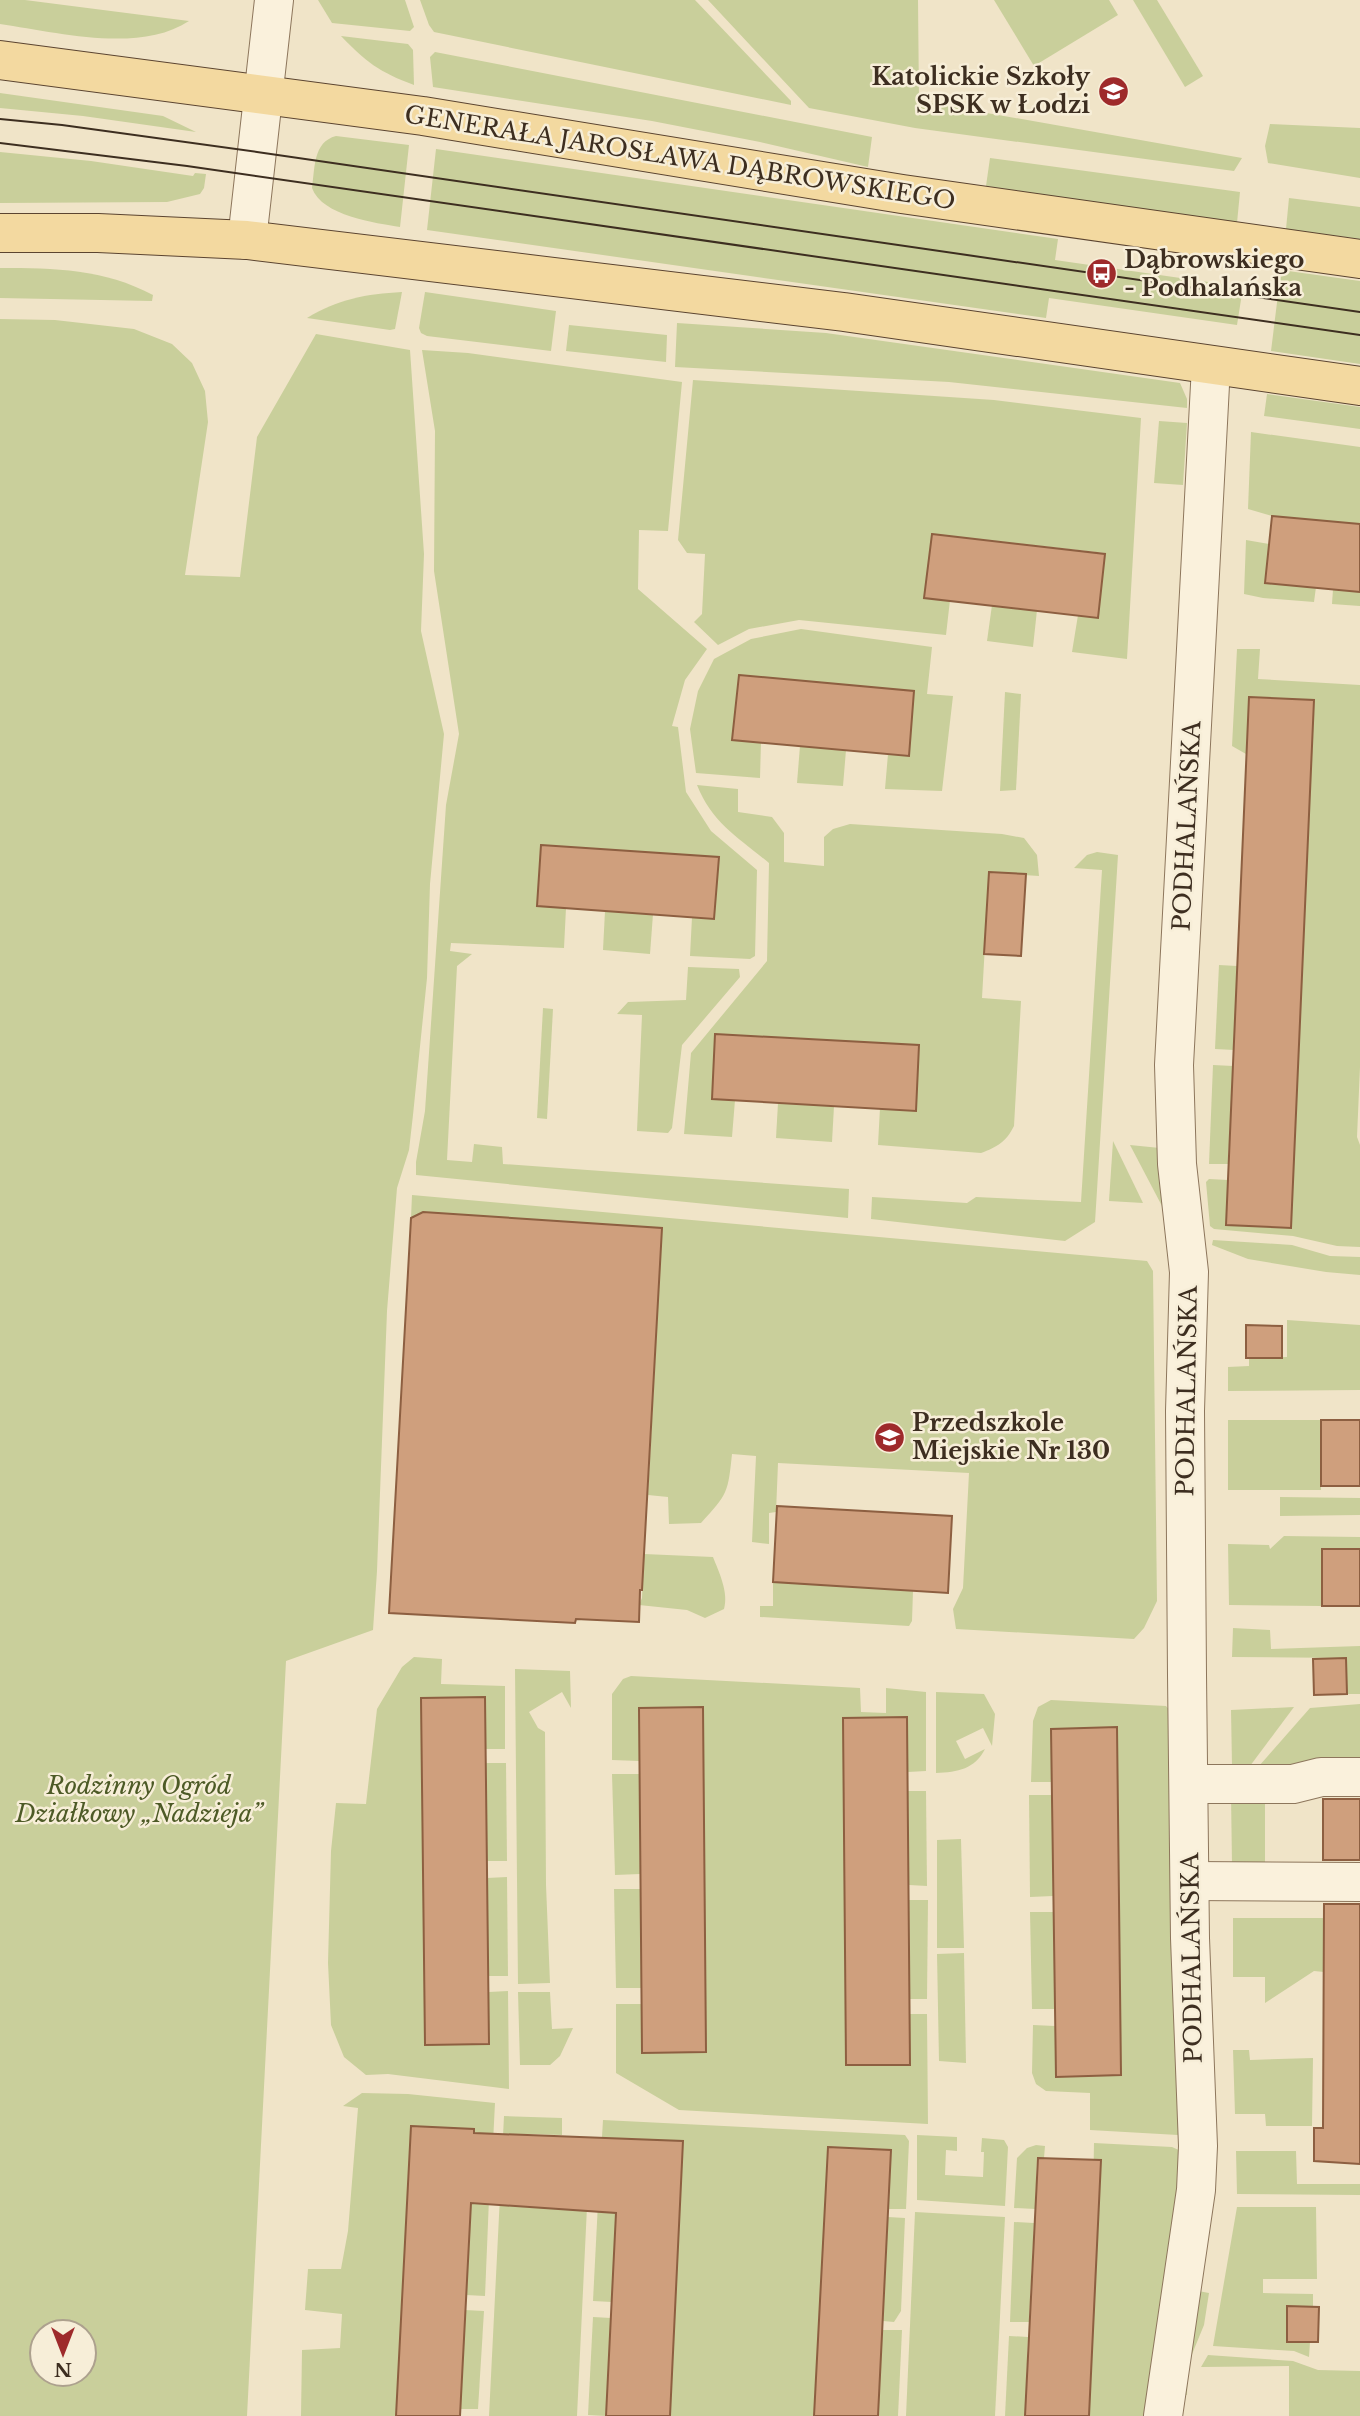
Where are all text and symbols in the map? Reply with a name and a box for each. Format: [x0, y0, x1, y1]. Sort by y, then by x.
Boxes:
place label: Katolickie Szkoły SPSK w Łodzi [872, 62, 1090, 119]
school or university icon: Katolickie Szkoły SPSK w Łodzi [1096, 74, 1130, 108]
street label: GENERAŁA JAROSŁAWA DĄBROWSKIEGO [403, 100, 957, 215]
place label: Dąbrowskiego - Podhalańska [1124, 245, 1304, 302]
bus stop icon: Dąbrowskiego - Podhalańska [1084, 257, 1118, 291]
street label: PODHALAŃSKA [1166, 719, 1207, 932]
street label: PODHALAŃSKA [1169, 1285, 1203, 1497]
place label: Przedszkole Miejskie Nr 130 [912, 1408, 1110, 1465]
school or university icon: Przedszkole Miejskie Nr 130 [872, 1420, 906, 1454]
park label: Rodzinny Ogród Działkowy „Nadzieja” [14, 1771, 265, 1828]
street label: PODHALAŃSKA [1174, 1852, 1208, 2064]
north arrow [28, 2318, 98, 2388]
text: N [54, 2358, 72, 2381]

